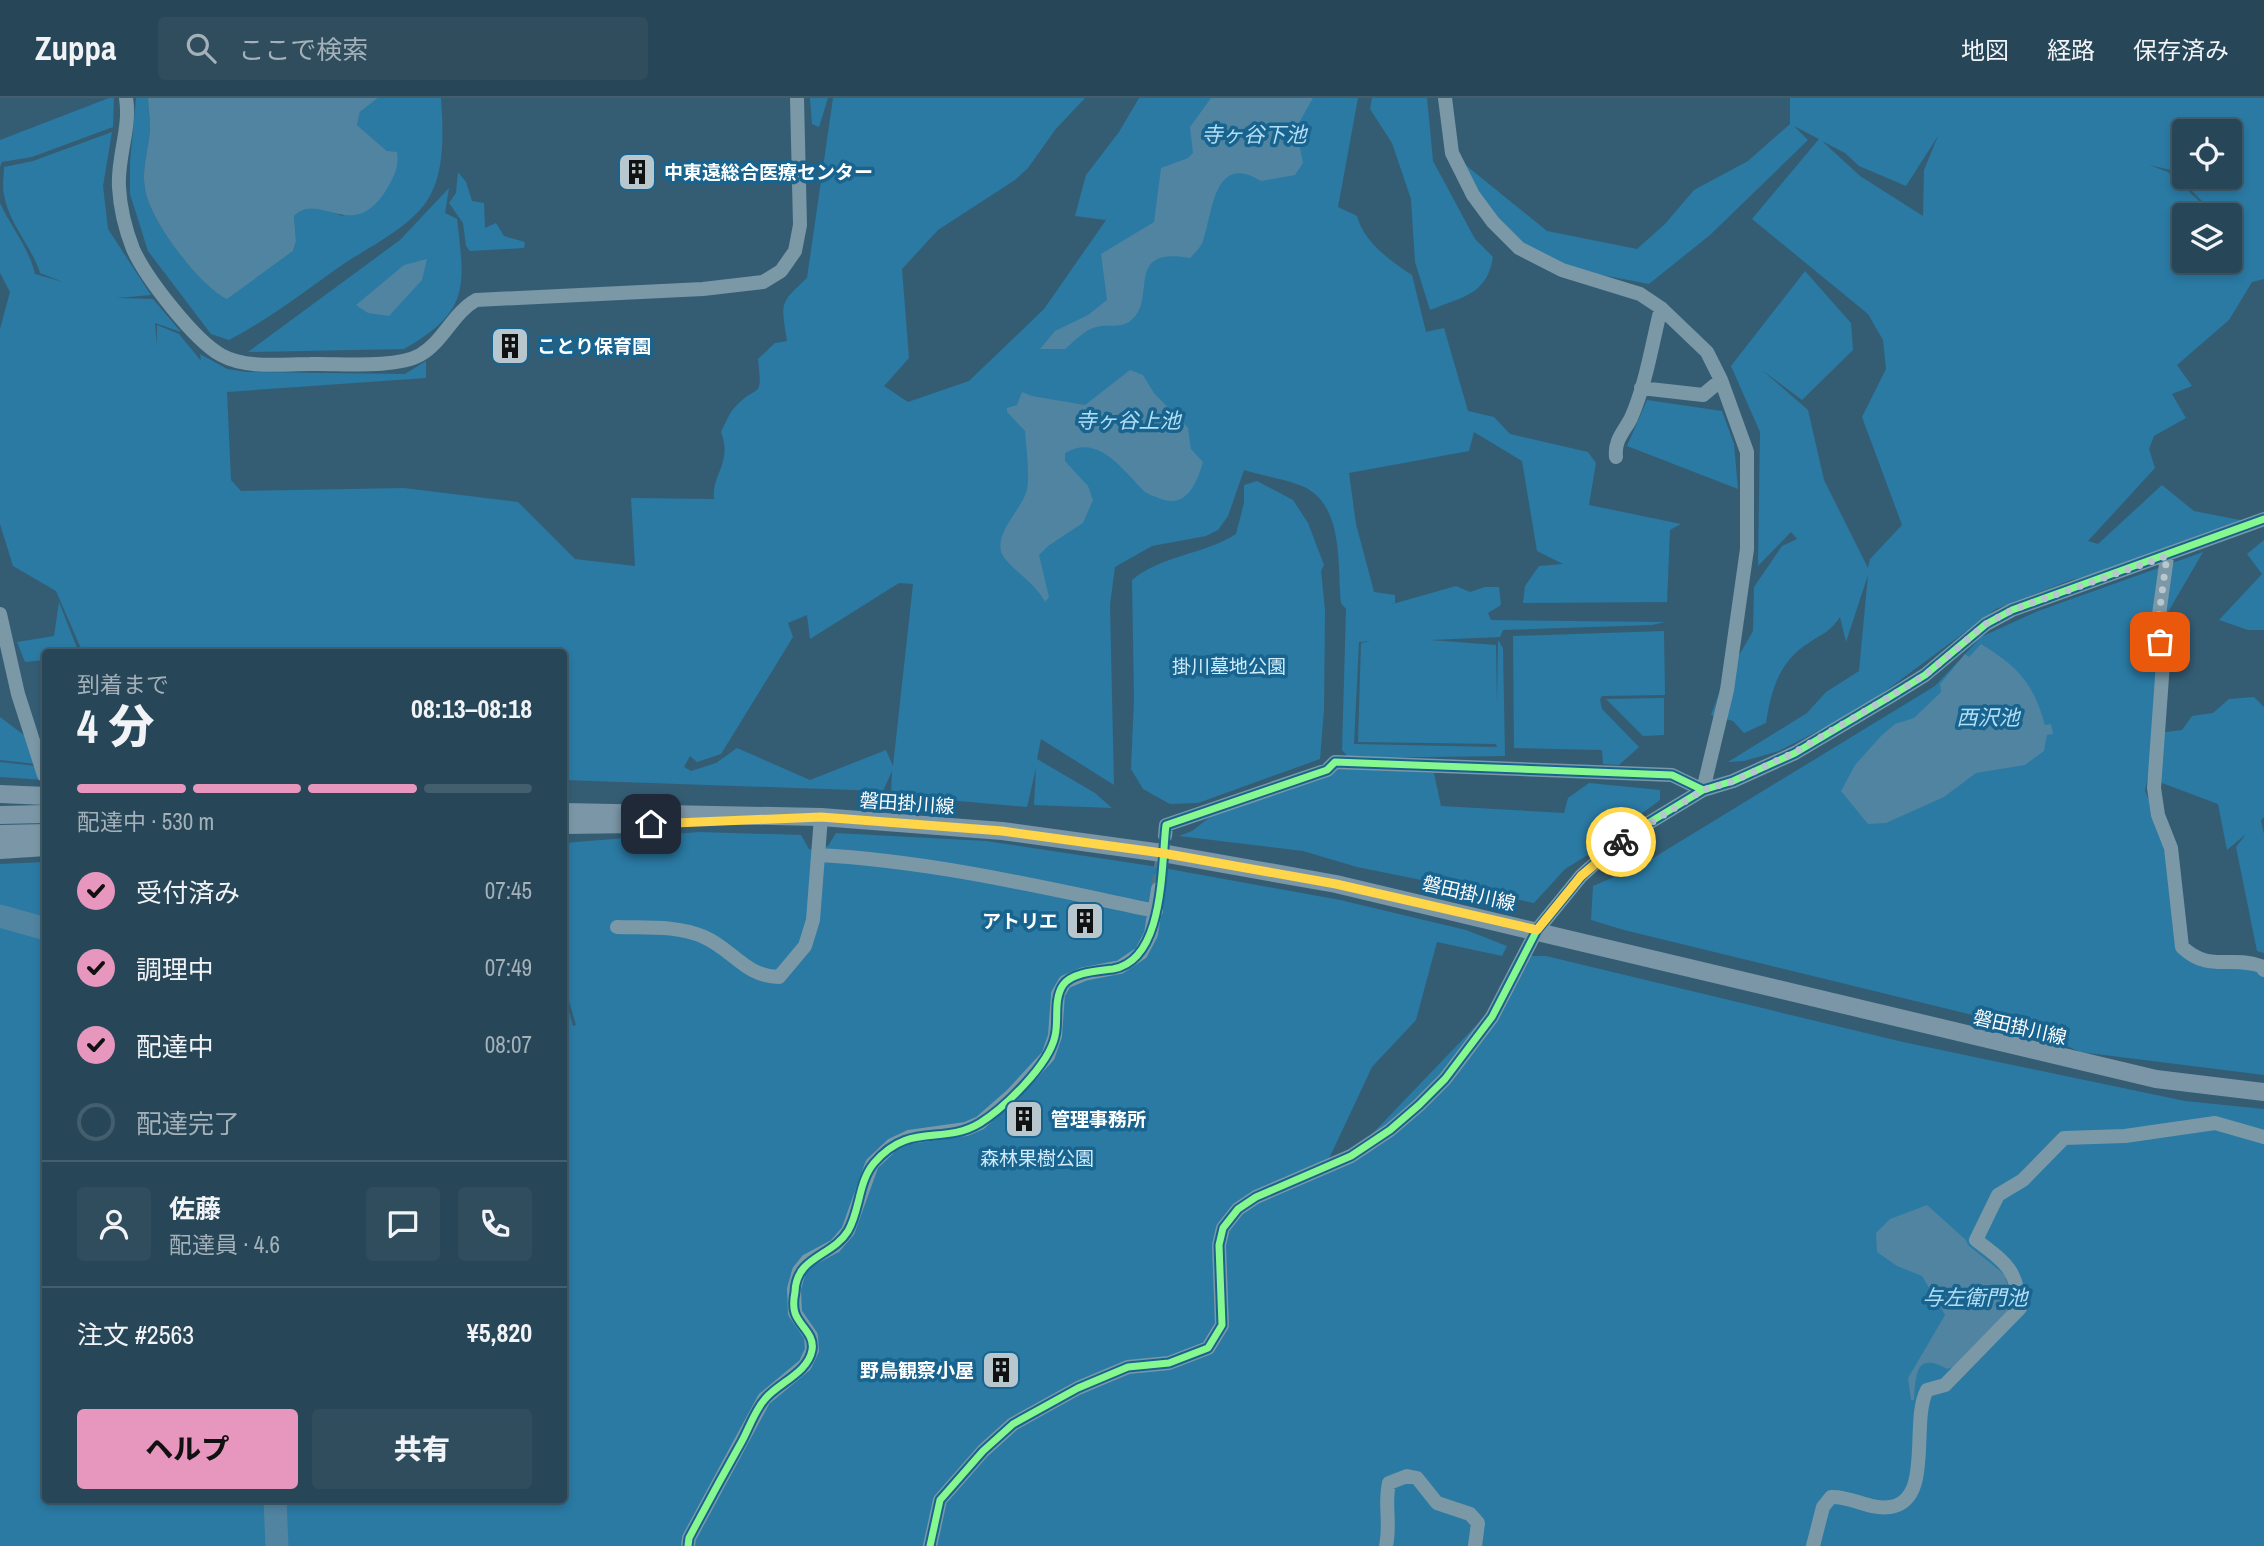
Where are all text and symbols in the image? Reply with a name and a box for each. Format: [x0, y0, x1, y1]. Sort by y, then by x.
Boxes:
search box [158, 17, 648, 80]
text: Zuppa [35, 26, 116, 70]
icon: search [182, 29, 220, 67]
text: ここで検索 [238, 32, 368, 67]
text: 地図 [1961, 34, 2009, 66]
text: 経路 [2047, 34, 2095, 66]
text: 保存済み [2133, 34, 2229, 66]
map controls [2172, 119, 2242, 273]
button: locate [2172, 119, 2242, 189]
water label: 寺ヶ谷下池 [1202, 120, 1308, 149]
building icon: 中東遠総合医療センター [616, 151, 658, 193]
place label: 中東遠総合医療センター [664, 159, 873, 185]
button: layers [2172, 203, 2242, 273]
building icon: ことり保育園 [489, 325, 531, 367]
place label: ことり保育園 [537, 333, 651, 359]
water label: 寺ヶ谷上池 [1076, 406, 1182, 435]
pin [2130, 612, 2190, 672]
icon: bag [2141, 623, 2179, 661]
park label: 掛川墓地公園 [1172, 653, 1286, 679]
text: 到着まで [77, 669, 169, 700]
text: 08:13–08:18 [411, 691, 532, 726]
text: 4 分 [77, 695, 154, 757]
water label: 西沢池 [1957, 703, 2021, 732]
street label: 磐田掛川線 [859, 787, 955, 819]
pin [621, 794, 681, 854]
icon: home [632, 805, 670, 843]
text: 配達中 · 530 m [77, 806, 214, 837]
courier [1586, 807, 1656, 877]
icon: bike [1602, 823, 1640, 861]
street label: 磐田掛川線 [1420, 870, 1518, 916]
icon: check [77, 872, 115, 910]
text: 受付済み [136, 875, 240, 910]
text: 07:45 [485, 875, 532, 906]
building icon: アトリエ [1064, 900, 1106, 942]
place label: アトリエ [982, 908, 1058, 934]
icon: check [77, 949, 115, 987]
text: 調理中 [136, 952, 214, 987]
text: 07:49 [485, 952, 532, 983]
street label: 磐田掛川線 [1971, 1004, 2069, 1050]
icon: check [77, 1026, 115, 1064]
text: 配達中 [136, 1029, 214, 1064]
text: 08:07 [485, 1029, 532, 1060]
building icon: 管理事務所 [1003, 1098, 1045, 1140]
text: 配達完了 [136, 1106, 240, 1141]
place label: 管理事務所 [1051, 1106, 1146, 1132]
park label: 森林果樹公園 [980, 1145, 1094, 1171]
button: person [77, 1187, 151, 1261]
button: chat [366, 1187, 440, 1261]
button: phone [458, 1187, 532, 1261]
text: 佐藤 [169, 1191, 221, 1226]
text: 配達員 · 4.6 [169, 1229, 280, 1260]
water label: 与左衛門池 [1923, 1283, 2029, 1312]
text: ¥5,820 [467, 1315, 532, 1350]
text: 注文 #2563 [77, 1317, 194, 1352]
building icon: 野鳥観察小屋 [980, 1349, 1022, 1391]
place label: 野鳥観察小屋 [860, 1357, 974, 1383]
button: ヘルプ [77, 1409, 298, 1489]
button: 共有 [312, 1409, 532, 1489]

